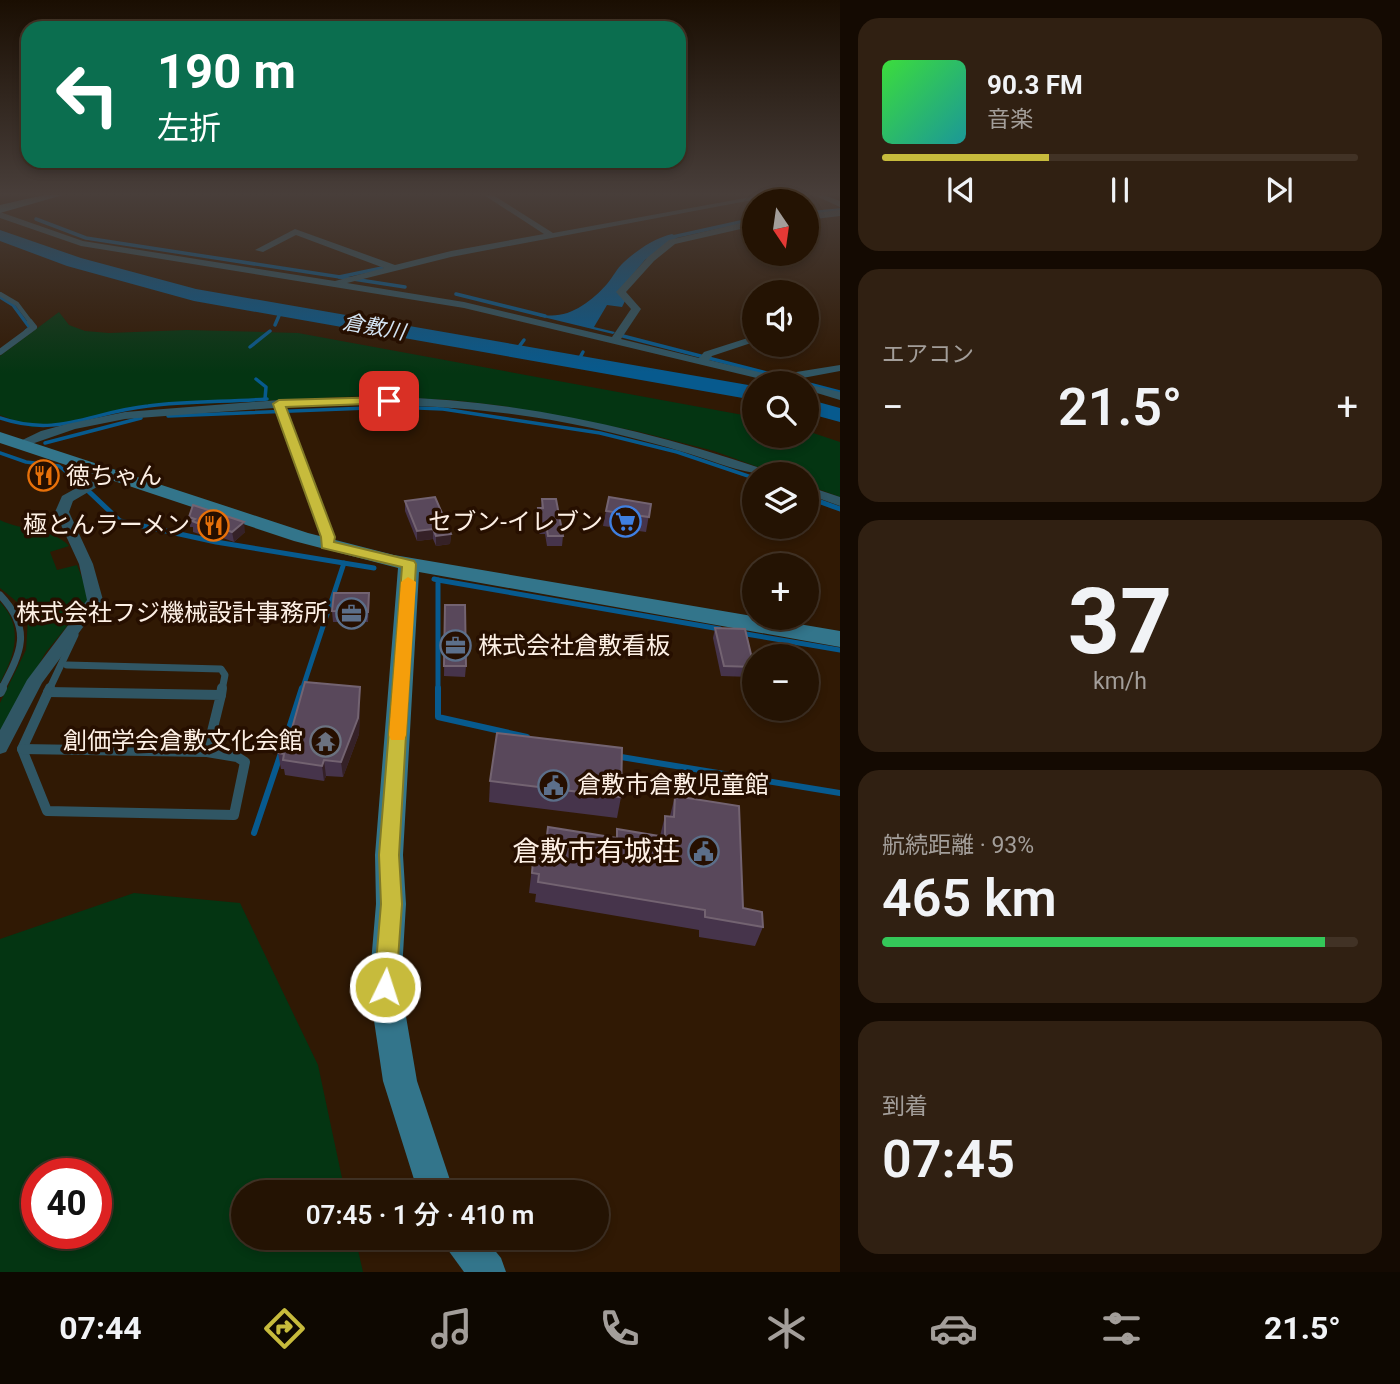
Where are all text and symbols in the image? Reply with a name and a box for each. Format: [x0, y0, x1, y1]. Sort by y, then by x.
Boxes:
text: 190 m [157, 43, 296, 100]
icon: left [42, 49, 133, 140]
text: 90.3 FM [987, 70, 1083, 100]
text: 音楽 [987, 106, 1033, 133]
text: 左折 [157, 109, 221, 147]
icon: previous [942, 171, 980, 209]
icon: pause [1101, 171, 1139, 209]
icon: next [1260, 171, 1298, 209]
north arrow [742, 189, 819, 266]
map controls [742, 189, 819, 721]
button: sound [742, 280, 819, 357]
water label: 倉敷川 [341, 310, 409, 345]
text: エアコン [882, 341, 974, 368]
pin [359, 371, 419, 431]
button: search [742, 371, 819, 448]
text: 21.5° [1058, 377, 1182, 438]
icon: arrive [370, 382, 408, 420]
text: − [882, 385, 904, 429]
text: + [1336, 385, 1358, 429]
restaurant icon: 徳ちゃん [26, 459, 60, 493]
place label: 徳ちゃん [66, 462, 162, 490]
button: layers [742, 462, 819, 539]
supermarket icon: セブン-イレブン [609, 505, 643, 539]
restaurant icon: 極とんラーメン [196, 508, 230, 542]
place label: セブン-イレブン [428, 508, 603, 536]
place label: 極とんラーメン [23, 511, 190, 539]
button: + [742, 553, 819, 630]
text: 37 [1068, 569, 1172, 675]
office icon: 株式会社フジ機械設計事務所 [334, 596, 368, 630]
place label: 株式会社フジ機械設計事務所 [16, 599, 328, 627]
office icon: 株式会社倉敷看板 [438, 629, 472, 663]
place label: 株式会社倉敷看板 [478, 632, 670, 660]
button: − [742, 644, 819, 721]
text: km/h [1093, 668, 1147, 695]
temple icon: 創価学会倉敷文化会館 [309, 724, 343, 758]
place label: 創価学会倉敷文化会館 [63, 727, 303, 755]
public building icon: 倉敷市倉敷児童館 [537, 768, 571, 802]
place label: 倉敷市倉敷児童館 [577, 771, 769, 799]
text: 航続距離 · 93% [882, 832, 1034, 859]
public building icon: 倉敷市有城荘 [686, 834, 720, 868]
place label: 倉敷市有城荘 [512, 835, 680, 868]
text: 465 km [882, 868, 1057, 929]
position arrow [348, 950, 422, 1024]
text: 到着 [882, 1093, 928, 1120]
text: 07:45 [882, 1129, 1015, 1190]
speed limit sign: 40 [21, 1158, 112, 1249]
text: 07:45 · 1 分 · 410 m [306, 1200, 534, 1230]
icon: directions [260, 1304, 309, 1353]
icon: music [427, 1304, 476, 1353]
icon: phone [595, 1304, 644, 1353]
icon: climate [762, 1304, 811, 1353]
icon: car [929, 1304, 978, 1353]
icon: filters [1097, 1304, 1146, 1353]
text: 07:44 [59, 1309, 142, 1347]
text: 21.5° [1264, 1309, 1341, 1347]

